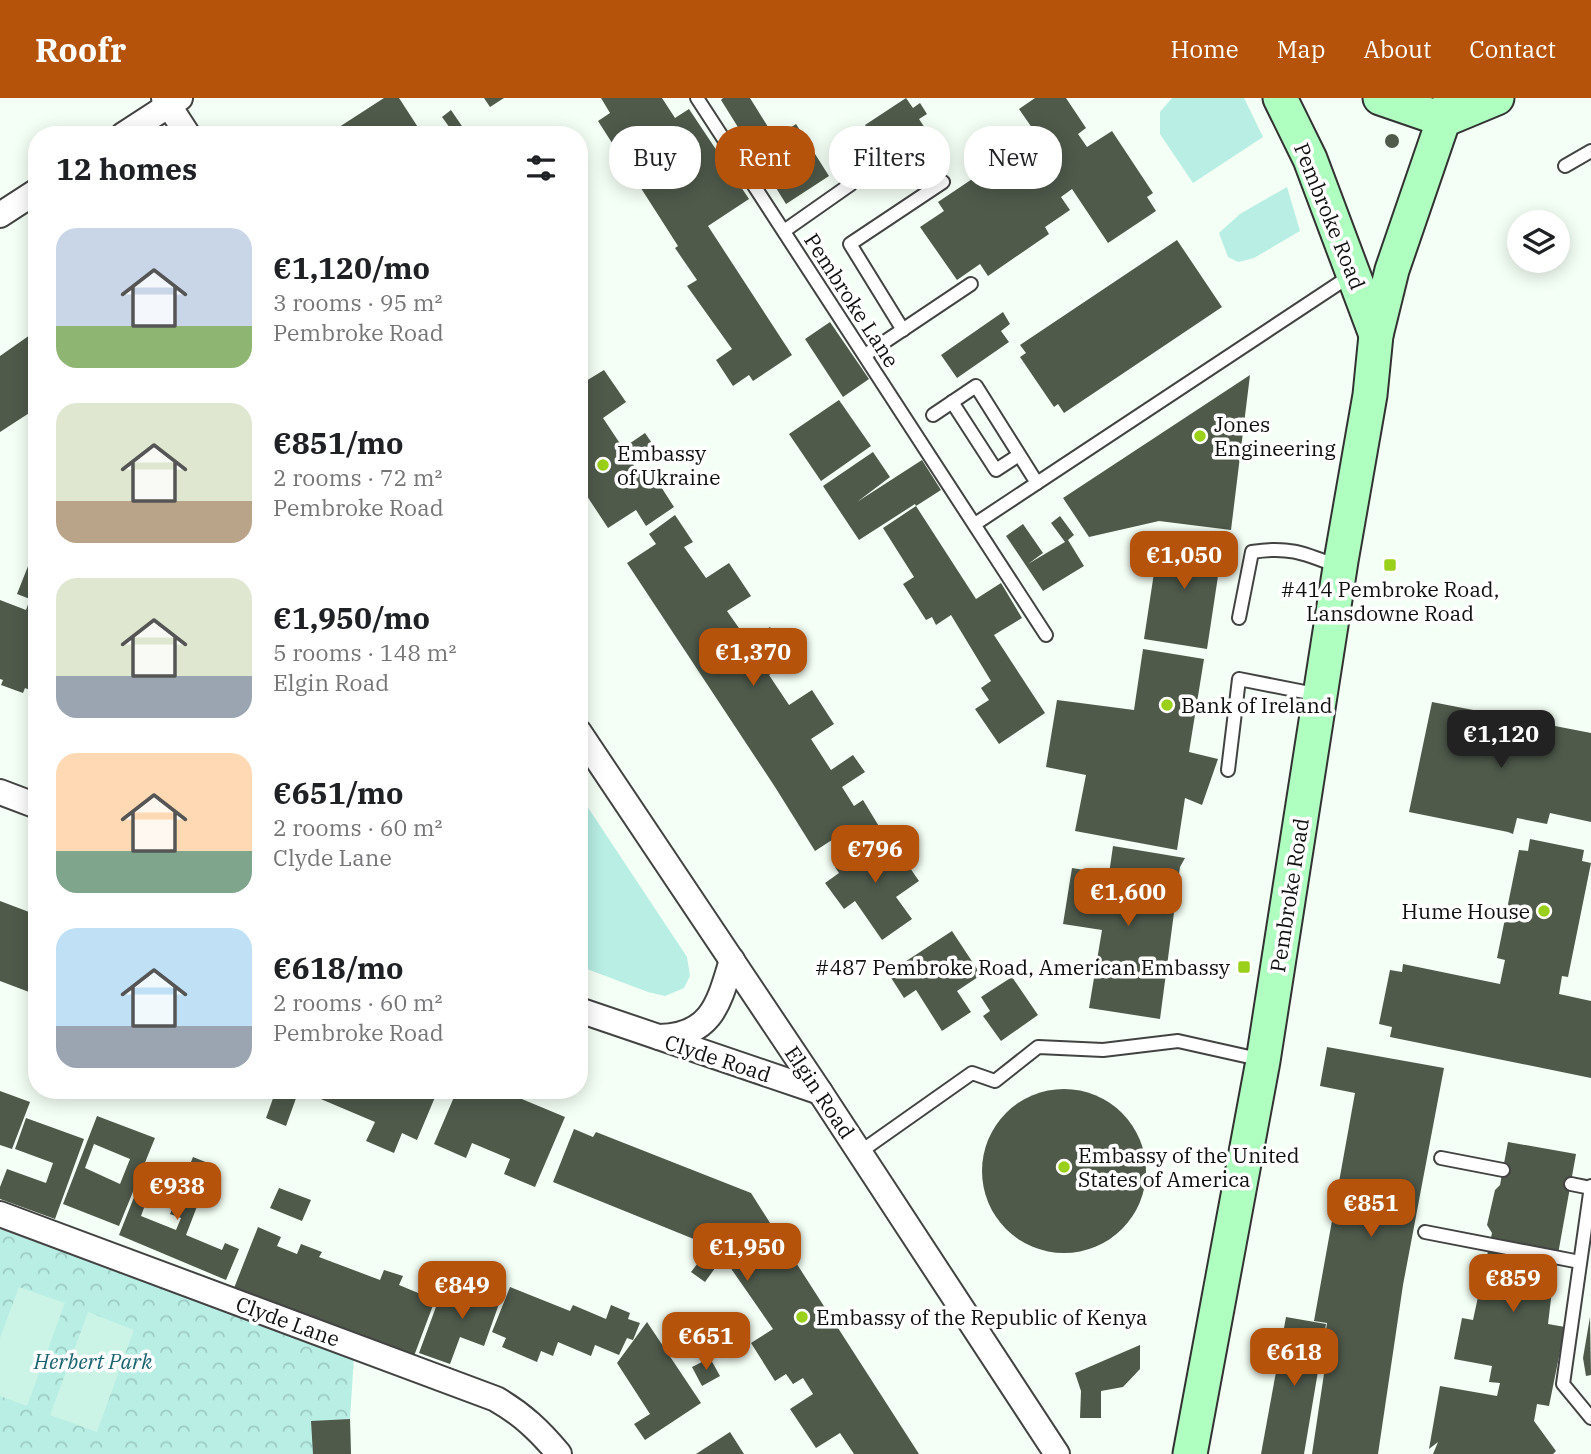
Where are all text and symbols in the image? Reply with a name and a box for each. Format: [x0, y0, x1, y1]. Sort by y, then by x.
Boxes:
text: Roofr [35, 28, 126, 71]
text: Home [1171, 33, 1239, 65]
text: Map [1277, 33, 1325, 65]
text: About [1363, 33, 1431, 65]
text: Contact [1469, 33, 1556, 65]
chip: Buy [609, 126, 701, 189]
chip: Rent [715, 126, 815, 189]
chip: Filters [829, 126, 950, 189]
chip: New [964, 126, 1062, 189]
street label: Pembroke Road [1288, 139, 1372, 294]
text: 12 homes [56, 149, 197, 188]
icon: filters [522, 149, 560, 187]
map controls [1507, 210, 1570, 273]
button: layers [1507, 210, 1570, 273]
street label: Pembroke Lane [798, 228, 906, 372]
text: €1,120/mo [273, 248, 430, 287]
icon: home [112, 256, 196, 340]
text: 3 rooms · 95 m² [273, 287, 443, 317]
text: Pembroke Road [273, 317, 444, 347]
place label: Jones Engineering [1214, 410, 1336, 462]
text: €851/mo [273, 423, 404, 462]
marker: Jones Engineering [1192, 428, 1208, 444]
icon: home [112, 431, 196, 515]
place label: Embassy of Ukraine [617, 439, 721, 491]
marker: Embassy of Ukraine [595, 457, 611, 473]
text: 2 rooms · 72 m² [273, 462, 443, 492]
text: Pembroke Road [273, 492, 444, 522]
pin: €1,050 [1127, 532, 1241, 591]
text: €1,050 [1146, 539, 1222, 569]
marker: #414 Pembroke Road, Lansdowne Road [1382, 557, 1398, 573]
place label: #414 Pembroke Road, Lansdowne Road [1281, 575, 1499, 627]
text: €1,950/mo [273, 598, 430, 637]
icon: home [112, 606, 196, 690]
pin: €1,370 [696, 628, 810, 688]
text: €1,370 [715, 636, 791, 666]
text: 5 rooms · 148 m² [273, 637, 456, 667]
text: Elgin Road [273, 667, 389, 697]
place label: Bank of Ireland [1181, 691, 1333, 719]
marker: Bank of Ireland [1159, 697, 1175, 713]
pin: €1,120 [1444, 710, 1558, 770]
text: €1,120 [1463, 718, 1539, 748]
text: €651/mo [273, 773, 404, 812]
icon: home [112, 781, 196, 865]
text: 2 rooms · 60 m² [273, 812, 443, 842]
street label: Pembroke Road [1263, 816, 1315, 974]
pin: €796 [834, 826, 916, 885]
text: €796 [847, 833, 903, 863]
text: Clyde Lane [273, 842, 392, 872]
pin: €1,600 [1071, 868, 1185, 928]
text: €1,600 [1090, 876, 1166, 906]
place label: Hume House [1401, 897, 1530, 925]
marker: Hume House [1536, 903, 1552, 919]
text: €618/mo [273, 948, 404, 987]
place label: #487 Pembroke Road, American Embassy [815, 953, 1231, 981]
icon: home [112, 956, 196, 1040]
marker: #487 Pembroke Road, American Embassy [1236, 959, 1252, 975]
text: 2 rooms · 60 m² [273, 987, 443, 1017]
text: Pembroke Road [273, 1017, 444, 1047]
street label: Clyde Road [661, 1028, 775, 1088]
street label: Elgin Road [779, 1040, 861, 1144]
place label: Embassy of the United States of America [1078, 1141, 1300, 1193]
marker: Embassy of the United States of America [1056, 1159, 1072, 1175]
pin: €938 [136, 1162, 218, 1222]
text: €938 [149, 1170, 205, 1200]
pin: €851 [1330, 1180, 1412, 1239]
text: €851 [1343, 1187, 1399, 1217]
pin: €1,950 [690, 1224, 804, 1283]
text: €1,950 [709, 1231, 785, 1261]
pin: €859 [1472, 1254, 1554, 1314]
pin: €849 [421, 1262, 503, 1321]
text: €859 [1485, 1262, 1541, 1292]
text: €849 [434, 1269, 490, 1299]
street label: Clyde Lane [232, 1289, 344, 1353]
place label: Embassy of the Republic of Kenya [816, 1303, 1147, 1331]
marker: Embassy of the Republic of Kenya [794, 1309, 810, 1325]
pin: €651 [665, 1312, 747, 1372]
text: €651 [678, 1320, 734, 1350]
pin: €618 [1253, 1328, 1335, 1388]
text: €618 [1266, 1336, 1322, 1366]
park label: Herbert Park [33, 1347, 153, 1375]

